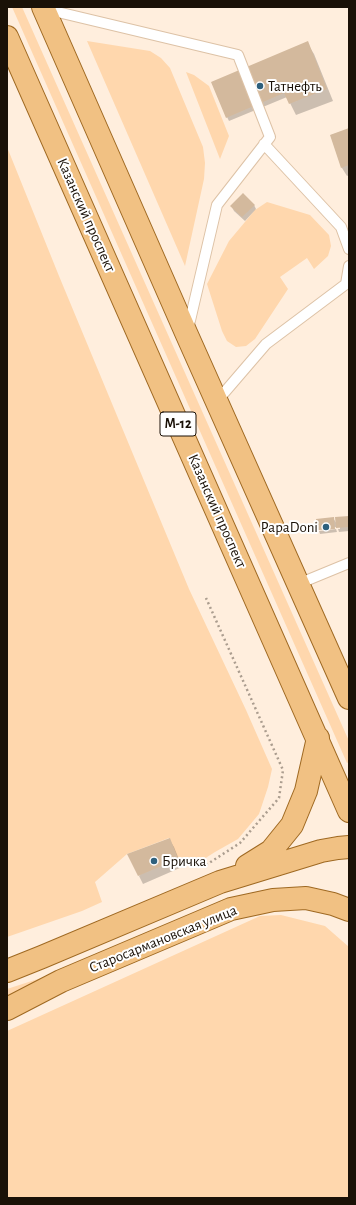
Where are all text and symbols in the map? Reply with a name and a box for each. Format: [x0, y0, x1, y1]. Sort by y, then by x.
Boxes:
place label: Татнефть [268, 77, 322, 95]
marker: Татнефть [255, 81, 265, 91]
street label: Казанский проспект [53, 155, 119, 275]
road number: М-12 [160, 412, 196, 436]
street label: Казанский проспект [184, 451, 250, 571]
place label: PapaDoni [261, 518, 318, 536]
marker: PapaDoni [321, 522, 331, 532]
place label: Бричка [162, 852, 206, 870]
marker: Бричка [149, 856, 159, 866]
street label: Старосармановская улица [86, 901, 240, 977]

